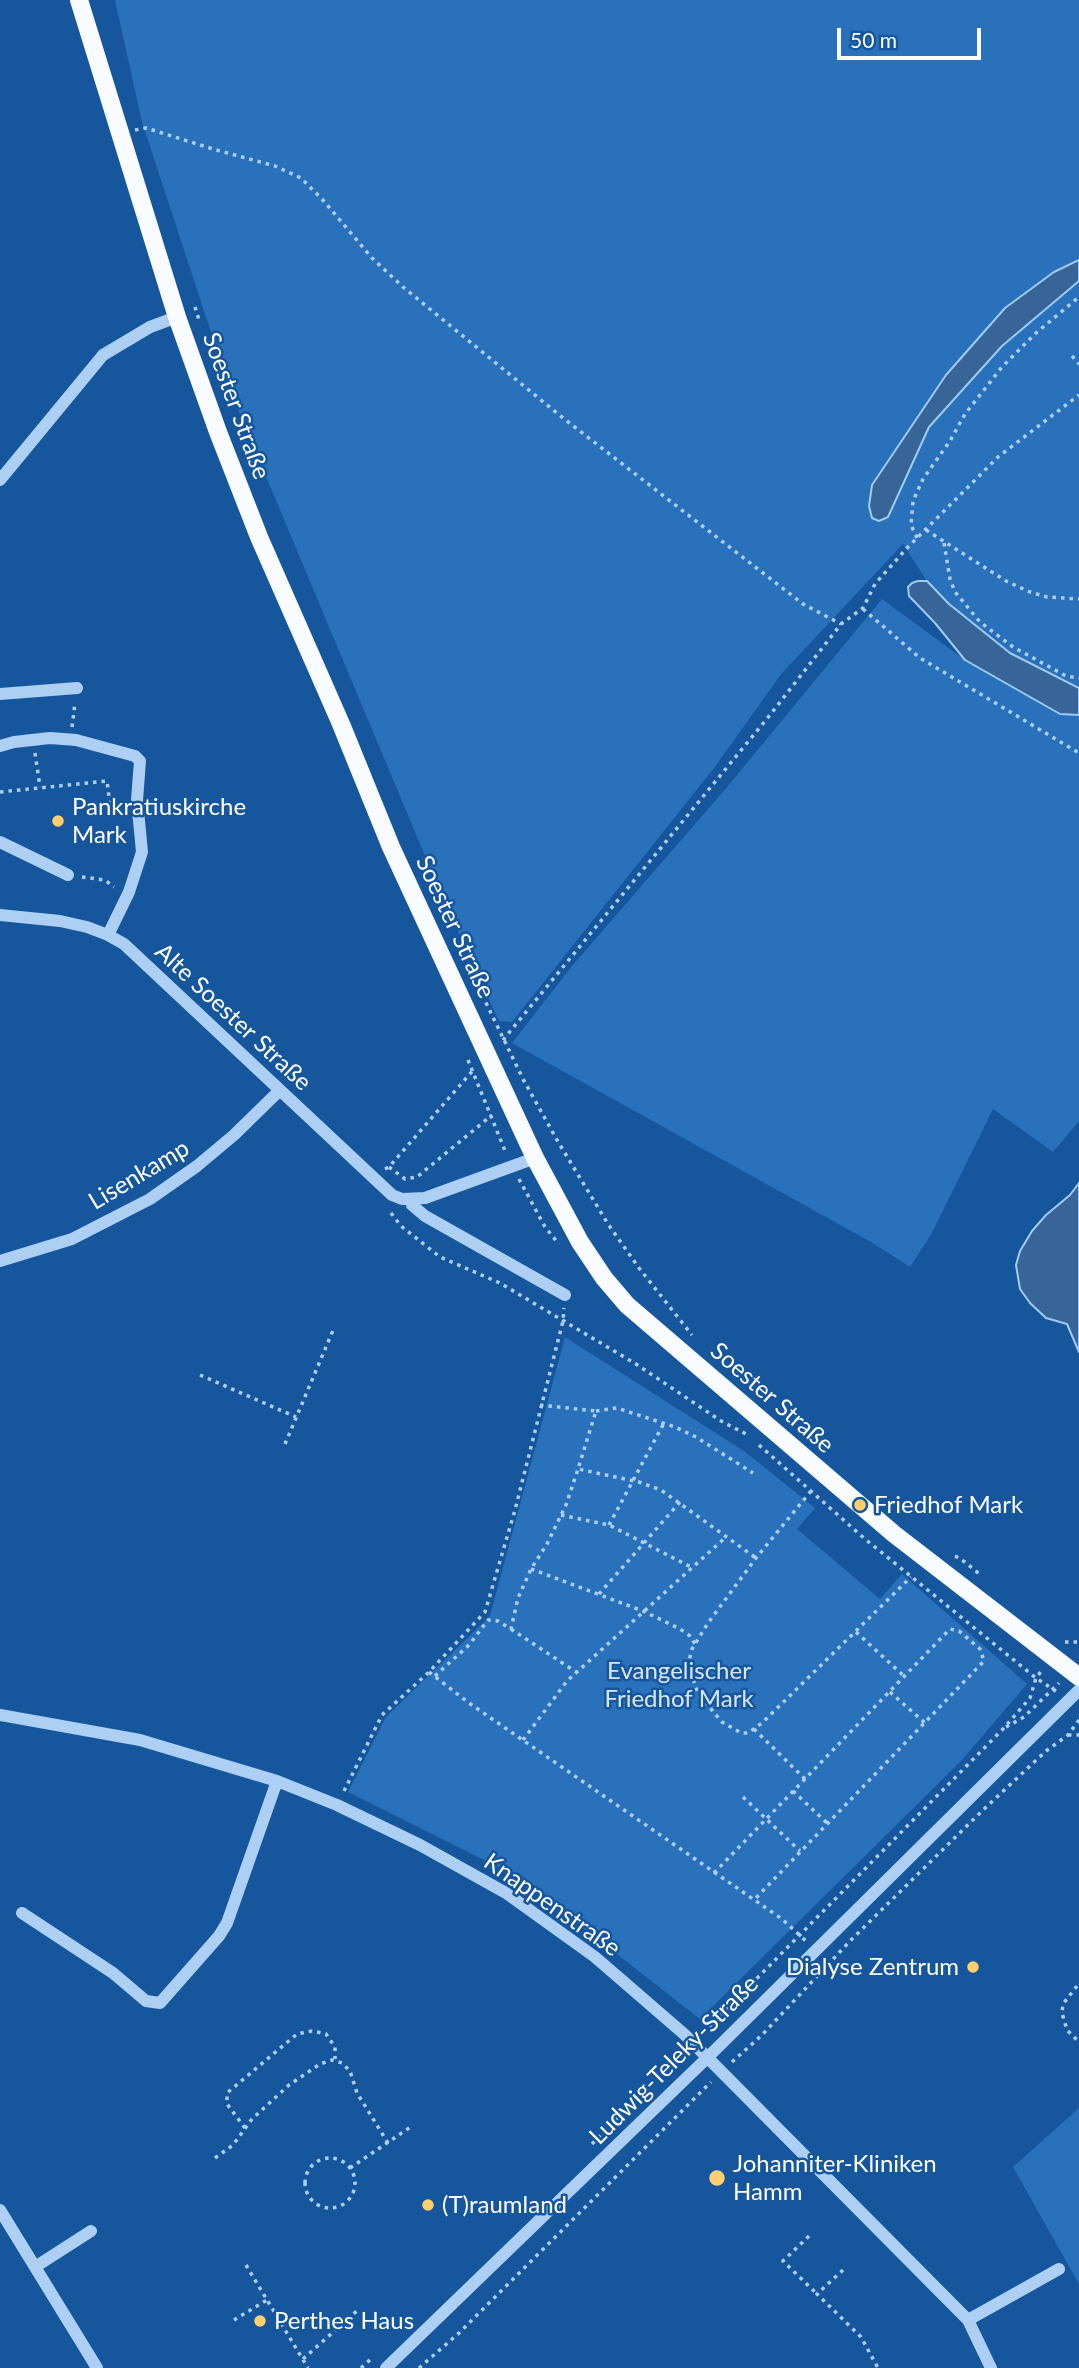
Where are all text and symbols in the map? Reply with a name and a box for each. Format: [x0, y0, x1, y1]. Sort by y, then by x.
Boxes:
scale bar [841, 14, 984, 58]
text: 50 m [850, 27, 897, 52]
street label: Soester Straße [196, 329, 276, 483]
place label: Pankratiuskirche Mark [72, 793, 246, 849]
marker: Pankratiuskirche Mark [50, 813, 66, 829]
street label: Soester Straße [409, 851, 501, 1003]
street label: Alte Soester Straße [149, 937, 317, 1097]
street label: Lisenkamp [84, 1134, 194, 1216]
street label: Soester Straße [704, 1337, 840, 1459]
place label: Friedhof Mark [874, 1491, 1023, 1519]
marker: Friedhof Mark [852, 1497, 868, 1513]
park label: Evangelischer Friedhof Mark [604, 1657, 754, 1713]
street label: Knappenstraße [478, 1847, 626, 1963]
place label: Dialyse Zentrum [786, 1953, 959, 1981]
marker: Dialyse Zentrum [965, 1959, 981, 1975]
street label: Ludwig-Teleky-Straße [584, 1970, 764, 2150]
place label: Johanniter-Kliniken Hamm [733, 2150, 937, 2206]
marker: Johanniter-Kliniken Hamm [707, 2168, 727, 2188]
place label: (T)raumland [442, 2191, 567, 2219]
marker: (T)raumland [420, 2197, 436, 2213]
place label: Perthes Haus [274, 2307, 414, 2335]
marker: Perthes Haus [252, 2313, 268, 2329]

